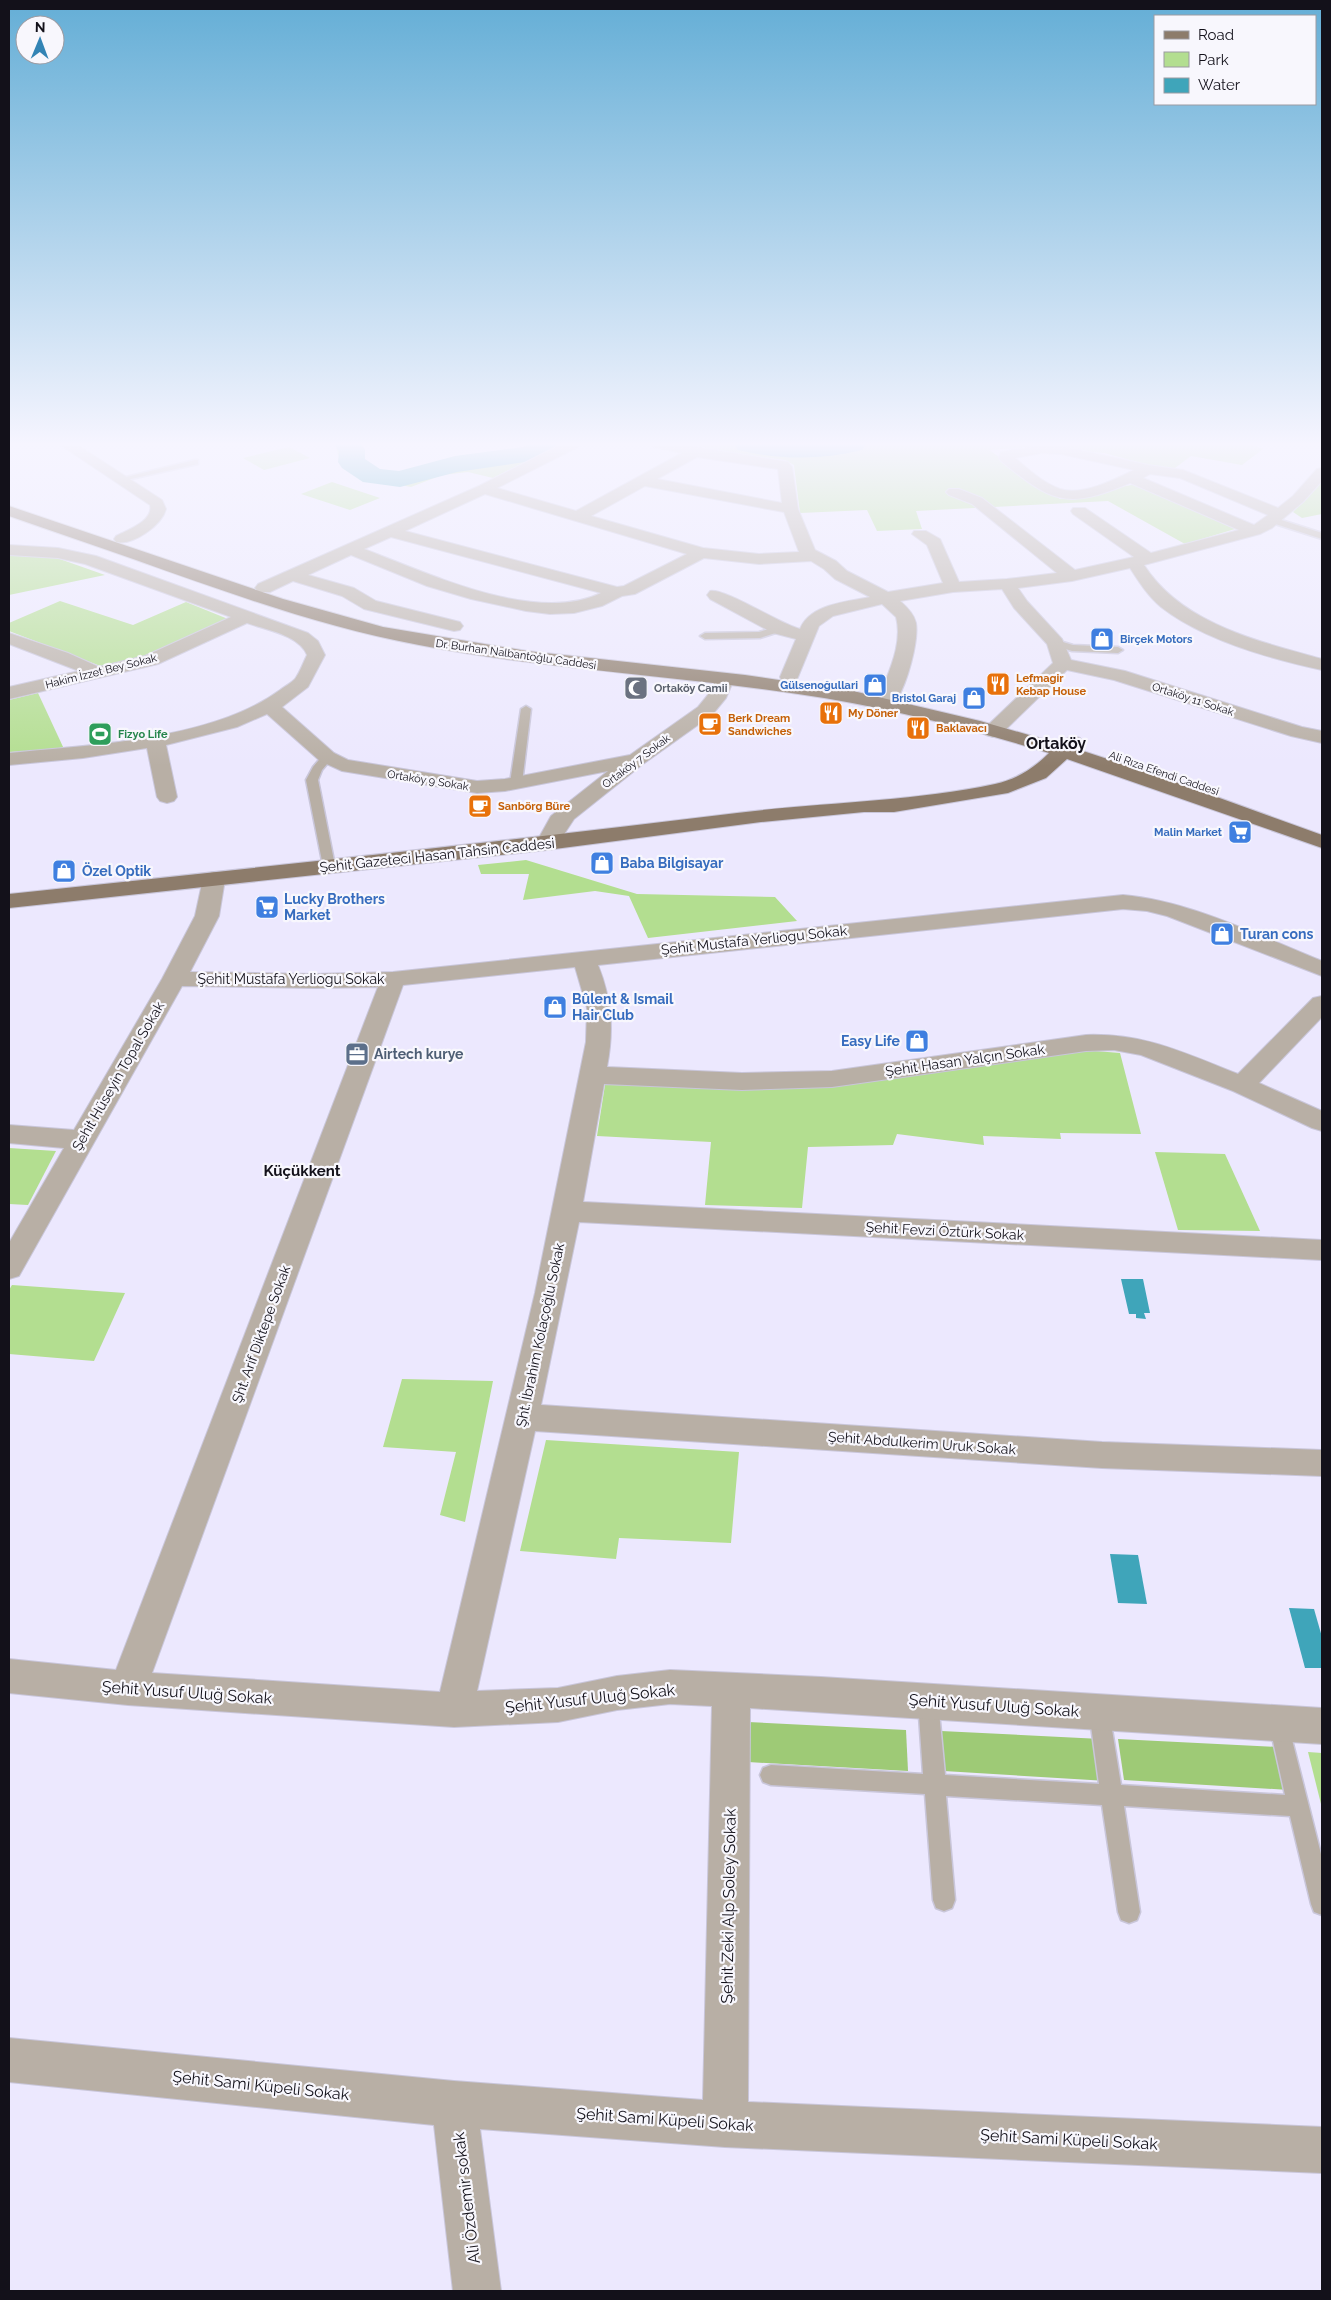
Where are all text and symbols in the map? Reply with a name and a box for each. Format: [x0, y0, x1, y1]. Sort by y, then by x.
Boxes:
north arrow [15, 15, 65, 65]
legend [1154, 15, 1316, 105]
text: N [35, 19, 46, 35]
text: Road [1198, 26, 1234, 44]
text: Park [1198, 51, 1229, 69]
text: Water [1198, 76, 1241, 94]
shop icon: Birçek Motors [1089, 626, 1115, 652]
place label: Birçek Motors [1120, 633, 1193, 646]
street label: Dr. Burhan Nalbantoğlu Caddesi [435, 637, 597, 672]
street label: Hakim İzzet Bey Sokak [44, 651, 158, 692]
restaurant icon: Lefmagir Kebap House [985, 671, 1011, 697]
shop icon: Gülsenoğullari [862, 672, 888, 698]
place label: Lefmagir Kebap House [1016, 672, 1086, 698]
mosque icon: Ortaköy Camii [623, 675, 649, 701]
place label: Gülsenoğullari [780, 679, 858, 692]
street label: Ortaköy 11 Sokak [1150, 680, 1236, 719]
place label: Ortaköy Camii [654, 682, 728, 695]
shop icon: Bristol Garaj [961, 685, 987, 711]
place label: Bristol Garaj [892, 692, 956, 705]
restaurant icon: My Döner [818, 700, 844, 726]
place label: My Döner [848, 707, 899, 720]
cafe icon: Berk Dream Sandwiches [697, 711, 723, 737]
place label: Berk Dream Sandwiches [728, 712, 792, 738]
restaurant icon: Baklavacı [905, 715, 931, 741]
sports icon: Fizyo Life [87, 721, 113, 747]
place label: Baklavacı [936, 722, 987, 735]
place label: Fizyo Life [118, 728, 168, 741]
street label: Ortaköy 7 Sokak [600, 732, 673, 791]
district label: Ortaköy [1026, 734, 1086, 753]
street label: Ali Rıza Efendi Caddesi [1107, 748, 1221, 798]
street label: Ortaköy 9 Sokak [386, 768, 470, 793]
cafe icon: Sanbörg Büre [467, 793, 493, 819]
place label: Sanbörg Büre [498, 800, 571, 813]
supermarket icon: Malin Market [1227, 819, 1253, 845]
place label: Malin Market [1154, 826, 1223, 839]
street label: Şehit Gazeteci Hasan Tahsin Caddesi [319, 835, 555, 875]
shop icon: Baba Bilgisayar [589, 850, 615, 876]
place label: Baba Bilgisayar [620, 855, 724, 871]
shop icon: Özel Optik [51, 858, 77, 884]
place label: Özel Optik [82, 862, 151, 879]
place label: Lucky Brothers Market [284, 891, 385, 923]
supermarket icon: Lucky Brothers Market [254, 894, 280, 920]
shop icon: Turan cons [1209, 921, 1235, 947]
street label: Şehit Mustafa Yerliogu Sokak [660, 922, 848, 958]
place label: Turan cons [1240, 926, 1313, 942]
street label: Şehit Mustafa Yerliogu Sokak [197, 971, 385, 987]
place label: Bûlent & Ismail Hair Club [572, 991, 674, 1023]
shop icon: Bûlent & Ismail Hair Club [542, 994, 568, 1020]
street label: Şehit Hüseyin Topal Sokak [69, 998, 168, 1153]
shop icon: Easy Life [904, 1028, 930, 1054]
place label: Easy Life [841, 1033, 901, 1049]
office icon: Airtech kurye [344, 1041, 370, 1067]
street label: Şehit Hasan Yalçın Sokak [884, 1041, 1046, 1079]
place label: Airtech kurye [374, 1046, 464, 1062]
district label: Küçükkent [264, 1162, 341, 1180]
street label: Şehit Fevzi Öztürk Sokak [865, 1217, 1025, 1243]
street label: Şht. İbrahim Kolaçoğlu Sokak [511, 1241, 567, 1428]
street label: Şht. Arif Diktepe Sokak [229, 1262, 294, 1405]
street label: Şehit Abdulkerim Uruk Sokak [827, 1428, 1017, 1458]
street label: Şehit Yusuf Uluğ Sokak [101, 1677, 273, 1708]
street label: Şehit Yusuf Uluğ Sokak [504, 1680, 676, 1717]
street label: Şehit Yusuf Uluğ Sokak [908, 1690, 1080, 1721]
street label: Şehit Zeki Alp Soley Sokak [717, 1808, 740, 2004]
street label: Şehit Sami Küpeli Sokak [172, 2067, 351, 2104]
street label: Şehit Sami Küpeli Sokak [576, 2104, 755, 2135]
street label: Şehit Sami Küpeli Sokak [980, 2125, 1159, 2154]
street label: Ali Özdemir sokak [448, 2131, 484, 2265]

